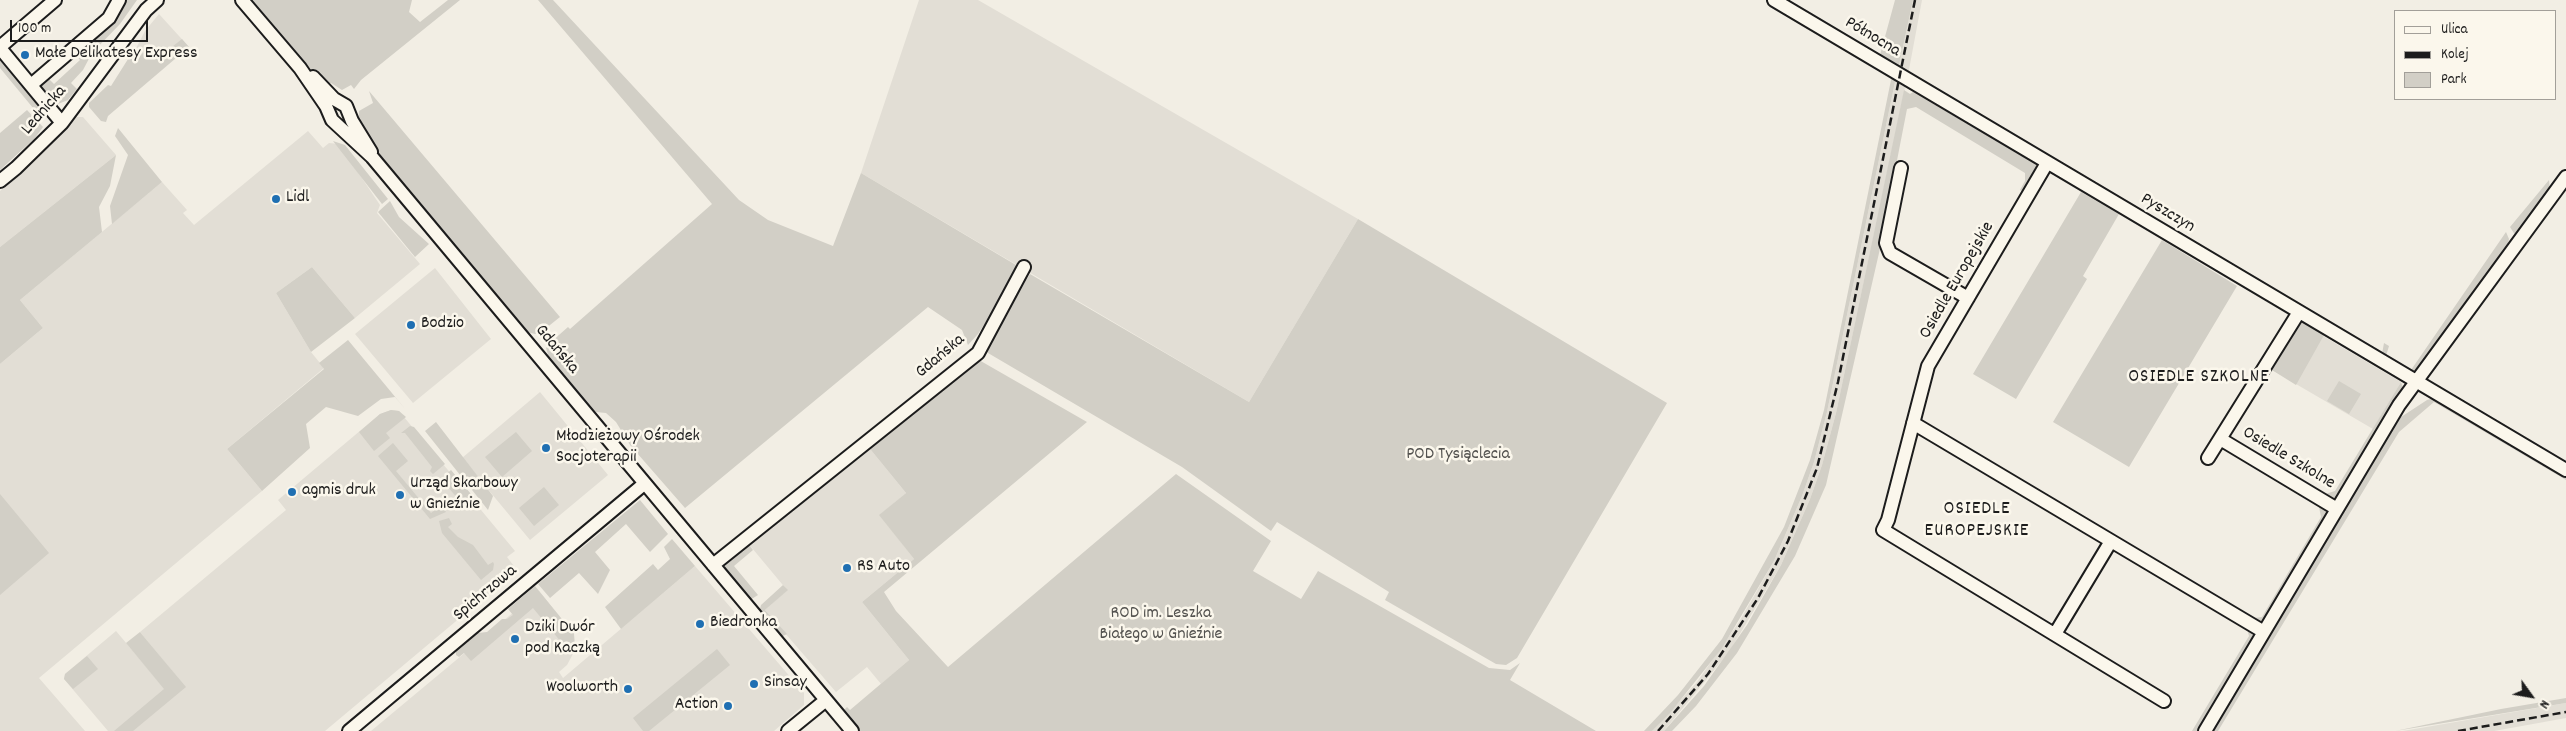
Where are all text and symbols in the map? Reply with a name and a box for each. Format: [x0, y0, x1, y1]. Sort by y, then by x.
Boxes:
scale bar [12, 10, 150, 42]
legend [2394, 10, 2556, 100]
street label: Północna [1840, 13, 1904, 63]
text: 100 m [18, 18, 51, 40]
text: Ulica [2441, 19, 2468, 41]
place label: Małe Delikatesy Express [35, 44, 198, 66]
text: Kolej [2441, 44, 2469, 66]
marker: Małe Delikatesy Express [19, 49, 31, 61]
text: Park [2441, 69, 2467, 91]
street label: Lednicka [18, 82, 72, 140]
place label: Lidl [286, 188, 309, 210]
street label: Pyszczyn [2136, 189, 2198, 239]
marker: Lidl [270, 193, 282, 205]
street label: Osiedle Europejskie [1916, 219, 2000, 343]
place label: Bodzio [421, 314, 464, 336]
marker: Bodzio [405, 319, 417, 331]
street label: Gdańska [529, 321, 583, 379]
street label: Gdańska [912, 330, 970, 384]
district label: OSIEDLE SZKOLNE [2126, 367, 2272, 389]
street label: Osiedle Szkolne [2238, 423, 2338, 495]
place label: Młodzieżowy Ośrodek Socjoterapii [556, 427, 700, 469]
marker: Młodzieżowy Ośrodek Socjoterapii [540, 442, 552, 454]
park label: POD Tysiąclecia [1406, 445, 1510, 467]
place label: Urząd Skarbowy w Gnieźnie [410, 474, 518, 516]
place label: agmis druk [302, 481, 376, 503]
marker: agmis druk [286, 486, 298, 498]
marker: Urząd Skarbowy w Gnieźnie [394, 489, 406, 501]
district label: OSIEDLE EUROPEJSKIE [1923, 499, 2031, 543]
place label: RS Auto [857, 557, 910, 579]
street label: Spichrzowa [450, 561, 522, 627]
marker: RS Auto [841, 562, 853, 574]
park label: ROD im. Leszka Białego w Gnieźnie [1100, 604, 1222, 646]
place label: Biedronka [710, 613, 777, 635]
place label: Dziki Dwór pod Kaczką [525, 618, 600, 660]
marker: Biedronka [694, 618, 706, 630]
marker: Dziki Dwór pod Kaczką [509, 633, 521, 645]
north arrow [2506, 671, 2556, 721]
place label: Sinsay [764, 673, 807, 695]
place label: Woolworth [546, 678, 618, 700]
marker: Sinsay [748, 678, 760, 690]
marker: Woolworth [622, 683, 634, 695]
place label: Action [675, 695, 718, 717]
text: N [2533, 696, 2554, 712]
marker: Action [722, 700, 734, 712]

